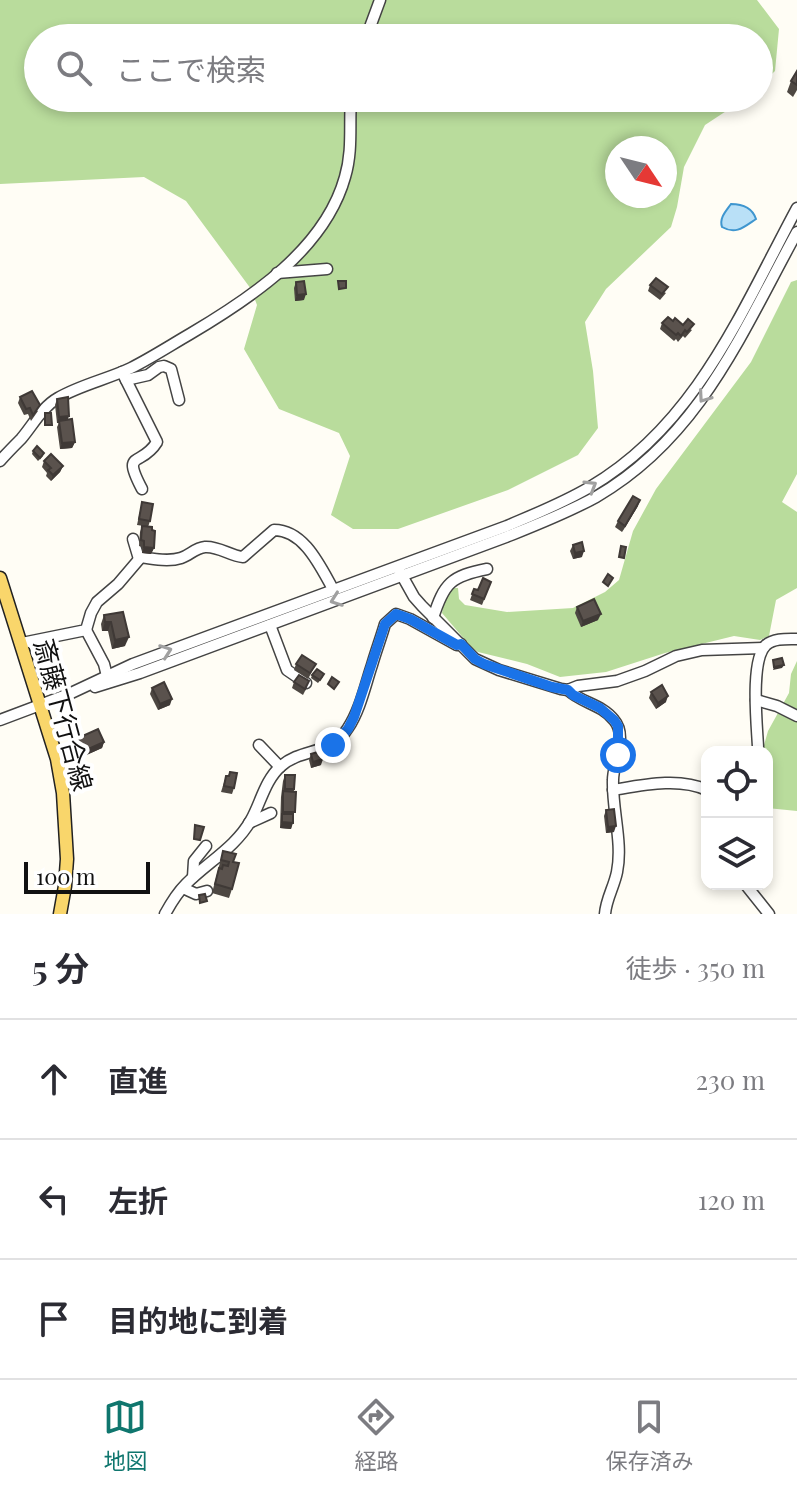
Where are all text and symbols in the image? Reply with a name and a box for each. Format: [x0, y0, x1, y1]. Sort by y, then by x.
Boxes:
search box [24, 24, 773, 112]
icon: search [52, 46, 96, 90]
text: ここで検索 [116, 49, 266, 89]
north arrow [605, 136, 677, 208]
one-way arrow [699, 388, 714, 403]
one-way arrow [582, 480, 597, 495]
one-way arrow [330, 590, 344, 607]
street label: 斎藤下行合線 [27, 635, 102, 794]
one-way arrow [159, 644, 173, 661]
route end [315, 727, 351, 763]
route start [600, 737, 636, 773]
map controls [701, 746, 773, 890]
button: locate [701, 746, 773, 818]
button: layers [701, 818, 773, 890]
scale bar [24, 858, 150, 894]
text: 100 m [36, 861, 96, 891]
text: 5 分 [32, 944, 89, 990]
text: 徒歩 · 350 m [626, 950, 765, 985]
icon: ahead [32, 1057, 76, 1101]
text: 直進 [108, 1060, 168, 1100]
text: 230 m [696, 1062, 765, 1097]
icon: left [32, 1177, 76, 1221]
text: 左折 [108, 1180, 168, 1220]
text: 120 m [698, 1182, 765, 1217]
icon: arrive [32, 1297, 76, 1341]
text: 目的地に到着 [108, 1300, 288, 1340]
tab: 地図 [103, 1395, 148, 1475]
tab: 経路 [354, 1395, 399, 1475]
tab: 保存済み [605, 1395, 694, 1475]

